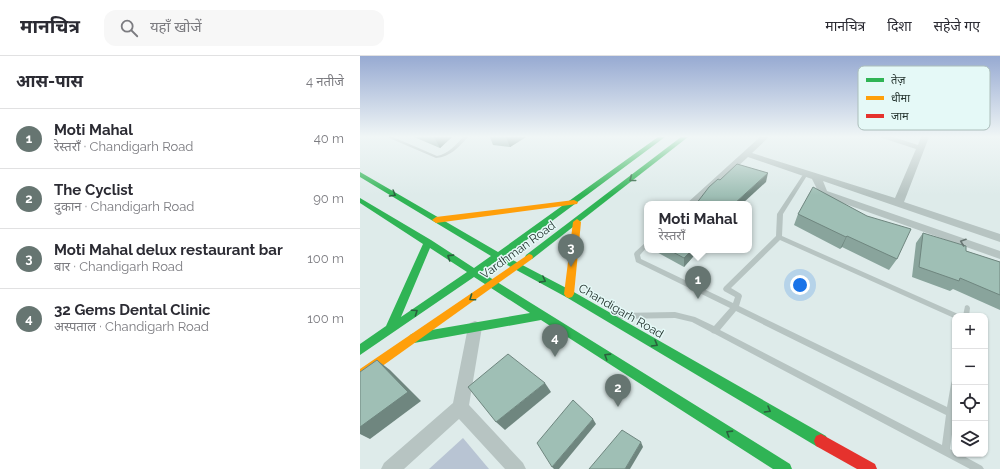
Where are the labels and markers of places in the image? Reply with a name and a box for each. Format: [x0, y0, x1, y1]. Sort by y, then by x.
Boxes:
pin: 3 [558, 234, 584, 267]
pin: 1 [685, 266, 711, 299]
pin: 4 [542, 324, 568, 357]
pin: 2 [605, 374, 631, 407]

